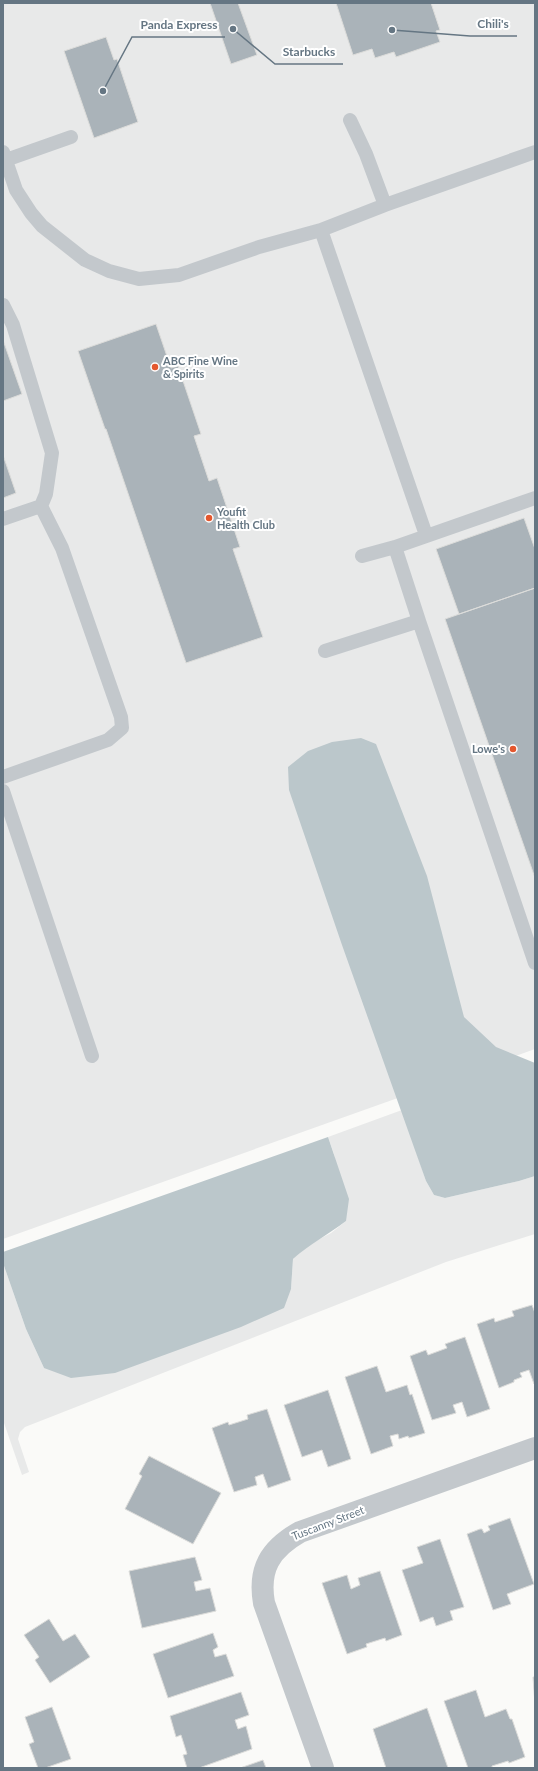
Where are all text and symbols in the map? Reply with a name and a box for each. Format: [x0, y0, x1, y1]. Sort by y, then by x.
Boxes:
callout: Chili's [470, 12, 517, 36]
callout: Panda Express [132, 13, 225, 37]
text: Chili's [477, 16, 509, 31]
text: Panda Express [140, 17, 218, 32]
callout: Starbucks [275, 40, 343, 64]
text: Starbucks [283, 44, 335, 59]
place label: ABC Fine Wine & Spirits [162, 354, 238, 380]
marker: ABC Fine Wine & Spirits [150, 362, 160, 372]
place label: Youfit Health Club [216, 505, 275, 531]
marker: Youfit Health Club [204, 513, 214, 523]
place label: Lowe's [472, 742, 505, 755]
marker: Lowe's [508, 744, 518, 754]
street label: Tuscanny Street [290, 1503, 366, 1542]

